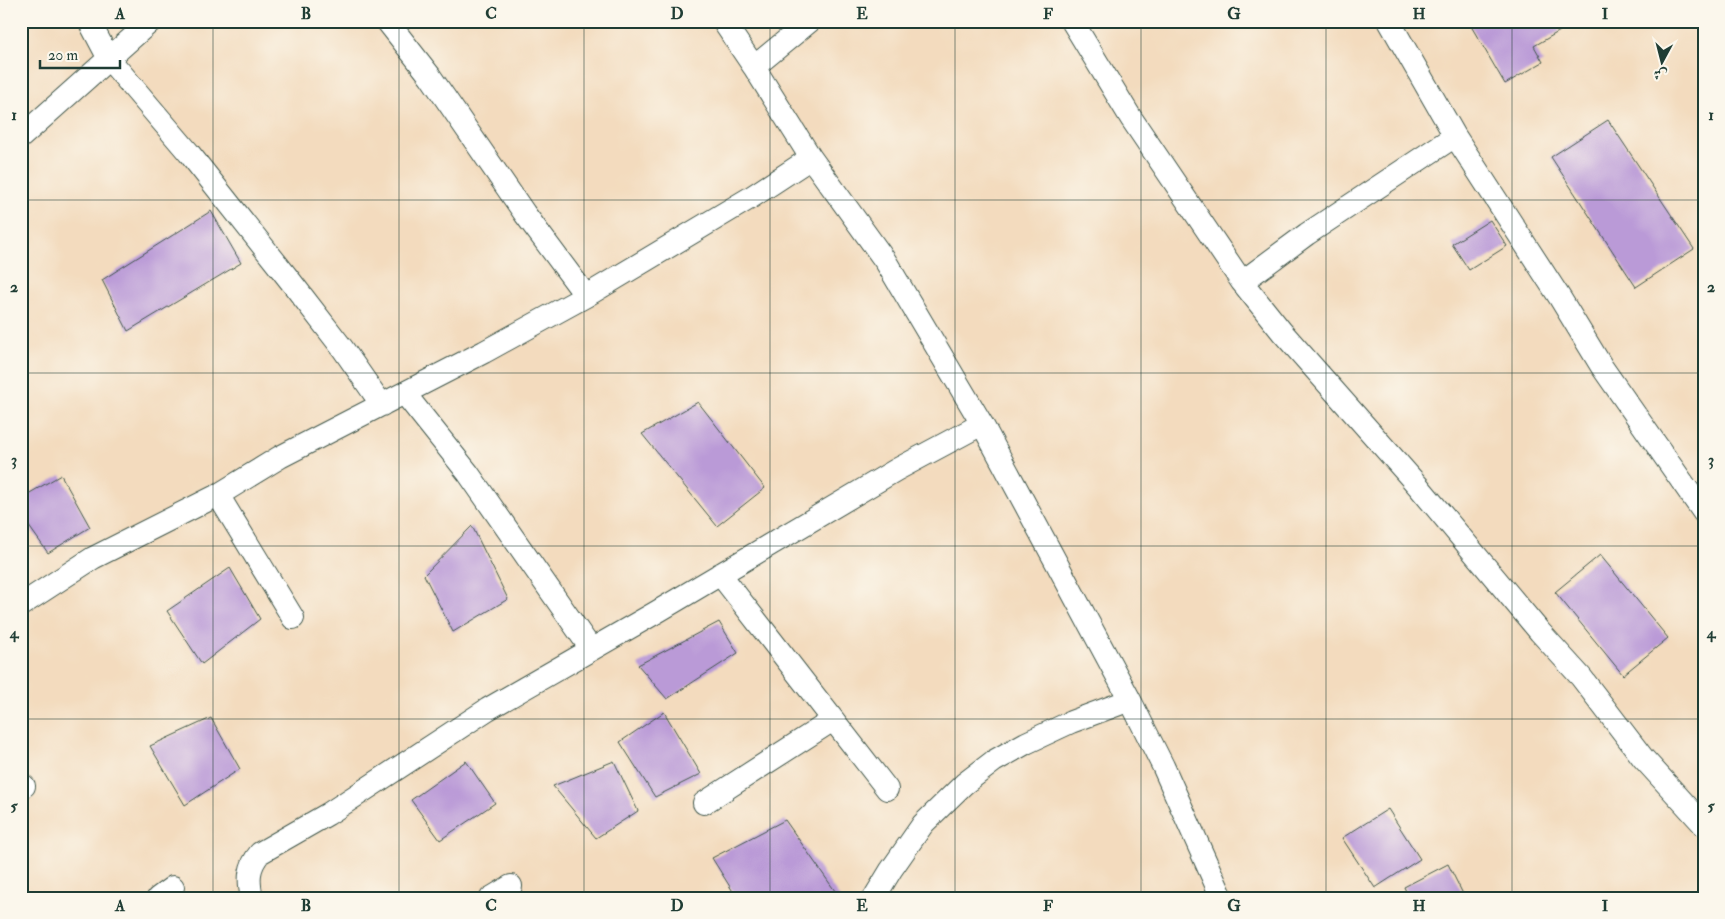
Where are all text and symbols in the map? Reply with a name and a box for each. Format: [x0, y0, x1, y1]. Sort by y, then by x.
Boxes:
text: A [114, 4, 126, 24]
text: B [301, 4, 311, 24]
text: C [485, 4, 497, 24]
text: D [670, 4, 684, 24]
text: E [856, 4, 868, 24]
text: F [1043, 4, 1053, 24]
text: G [1227, 4, 1241, 24]
text: H [1412, 4, 1426, 24]
text: I [1602, 4, 1609, 24]
scale bar [40, 38, 120, 70]
north arrow [1638, 38, 1688, 88]
text: 20 m [48, 46, 78, 65]
text: ش [1652, 65, 1668, 84]
text: 1 [11, 105, 17, 125]
text: 1 [1708, 105, 1714, 125]
text: 2 [10, 277, 18, 297]
text: 2 [1707, 277, 1715, 297]
text: 3 [11, 450, 17, 470]
text: 3 [1708, 450, 1714, 470]
text: 4 [9, 623, 20, 643]
text: 4 [1706, 623, 1717, 643]
text: 5 [10, 796, 18, 816]
text: 5 [1707, 796, 1715, 816]
text: A [114, 896, 126, 916]
text: B [301, 896, 311, 916]
text: C [485, 896, 497, 916]
text: D [670, 896, 684, 916]
text: E [856, 896, 868, 916]
text: F [1043, 896, 1053, 916]
text: G [1227, 896, 1241, 916]
text: H [1412, 896, 1426, 916]
text: I [1602, 896, 1609, 916]

